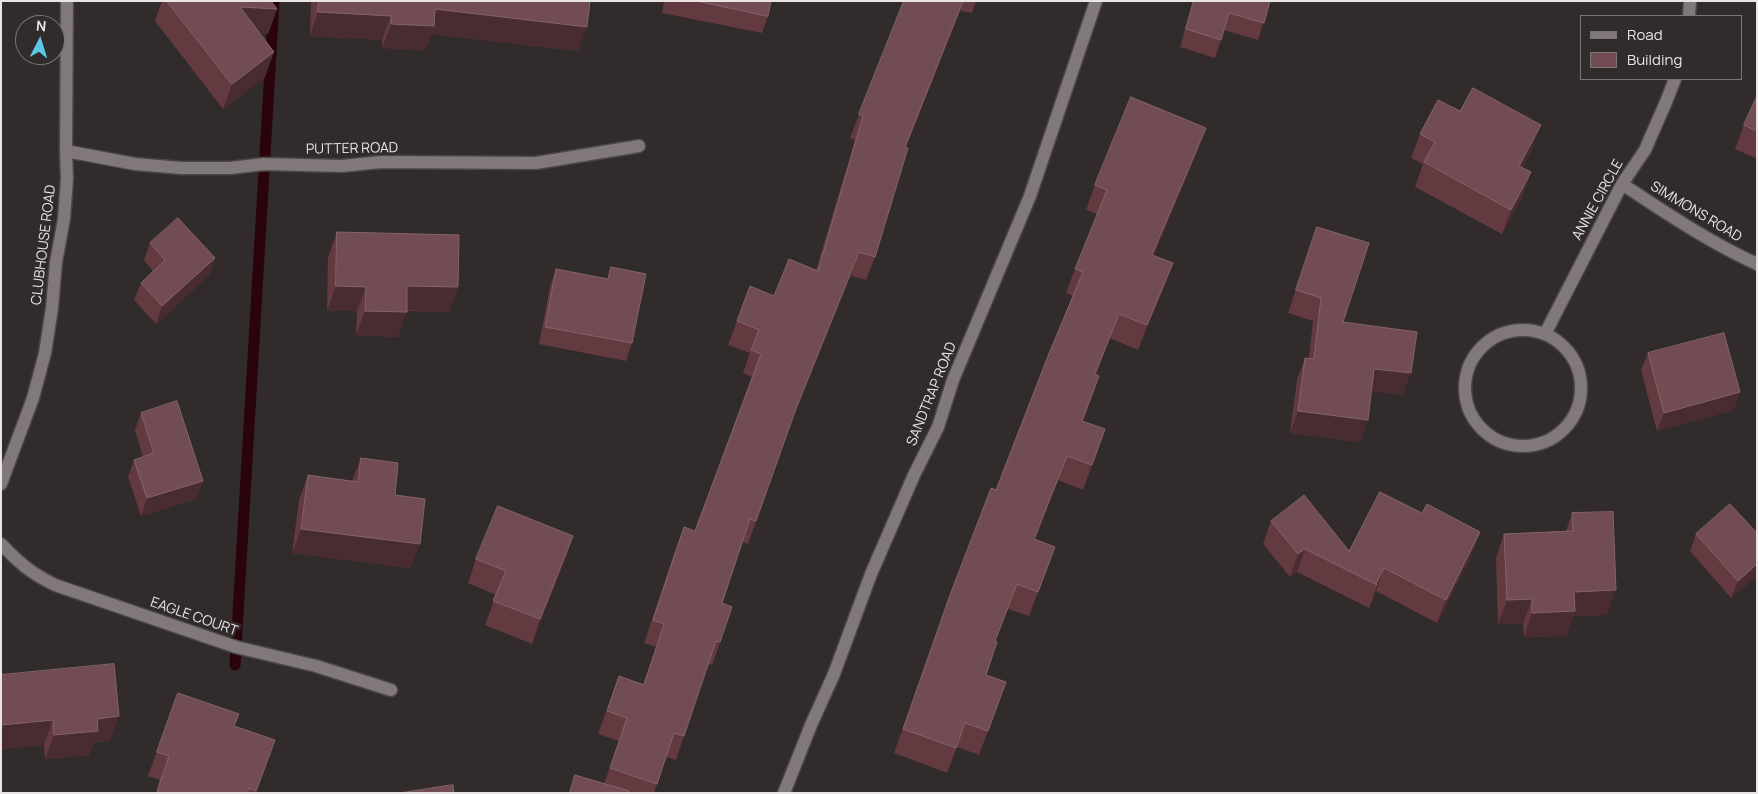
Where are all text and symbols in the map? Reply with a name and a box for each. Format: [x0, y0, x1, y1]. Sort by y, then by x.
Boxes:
north arrow [15, 15, 65, 65]
legend [1580, 15, 1743, 80]
text: N [35, 16, 47, 35]
text: Road [1627, 24, 1663, 45]
text: Building [1627, 49, 1682, 70]
street label: PUTTER ROAD [306, 140, 398, 158]
street label: ANNIE CIRCLE [1569, 157, 1627, 243]
street label: SIMMONS ROAD [1647, 178, 1745, 246]
street label: CLUBHOUSE ROAD [28, 184, 60, 306]
street label: SANDTRAP ROAD [904, 340, 960, 448]
street label: EAGLE COURT [148, 594, 240, 640]

